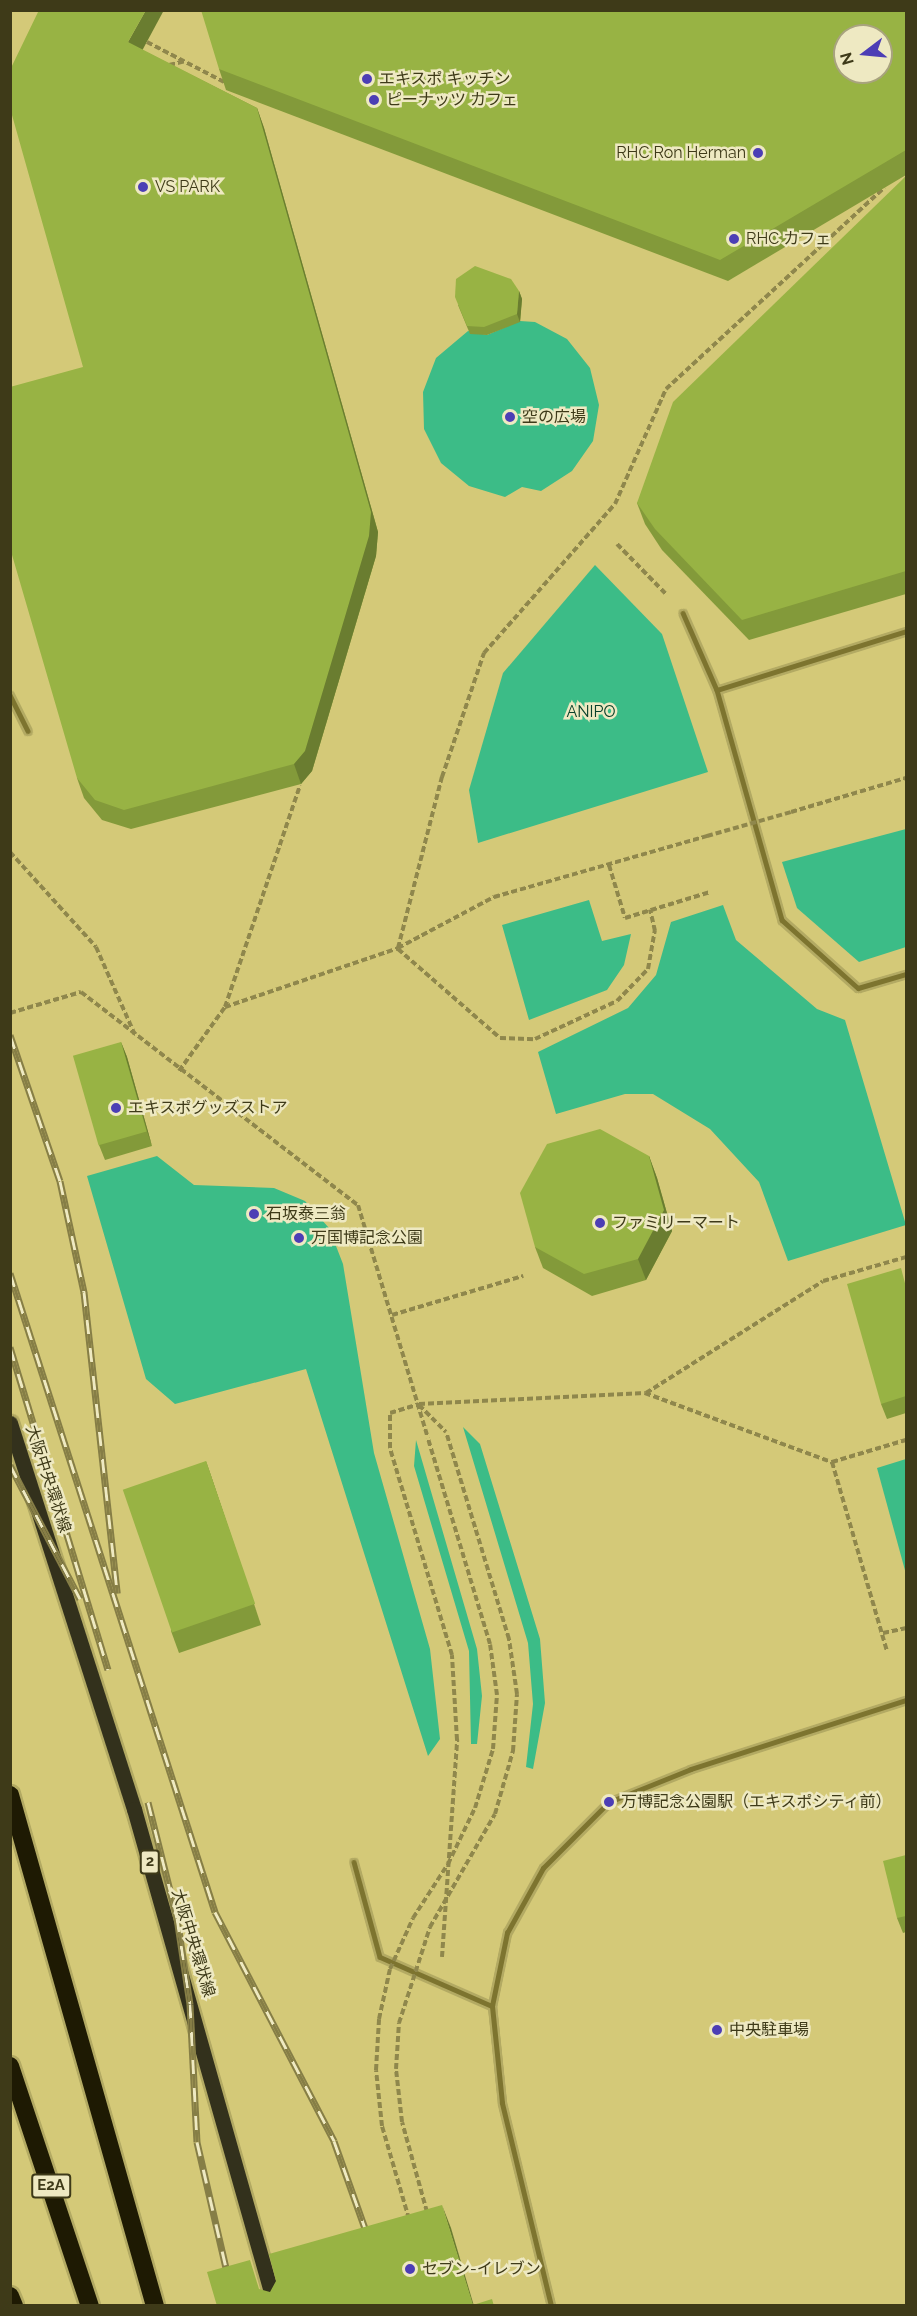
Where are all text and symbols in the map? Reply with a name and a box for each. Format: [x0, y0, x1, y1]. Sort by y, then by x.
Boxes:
north arrow [833, 24, 893, 84]
text: N [836, 50, 858, 67]
place label: エキスポ キッチン [379, 69, 511, 89]
marker: エキスポ キッチン [360, 72, 374, 86]
place label: ピーナッツ カフェ [386, 90, 518, 110]
marker: ピーナッツ カフェ [367, 93, 381, 107]
place label: RHC Ron Herman [616, 143, 746, 163]
marker: RHC Ron Herman [751, 146, 765, 160]
place label: VS PARK [155, 177, 220, 197]
marker: VS PARK [136, 180, 150, 194]
place label: RHC カフェ [746, 229, 831, 249]
marker: RHC カフェ [727, 232, 741, 246]
place label: 空の広場 [522, 407, 586, 427]
marker: 空の広場 [503, 410, 517, 424]
park label: ANIPO [566, 702, 616, 722]
place label: エキスポグッズストア [128, 1098, 288, 1118]
marker: エキスポグッズストア [109, 1101, 123, 1115]
place label: 石坂泰三翁 [266, 1204, 346, 1224]
marker: 石坂泰三翁 [247, 1207, 261, 1221]
place label: ファミリーマート [612, 1213, 740, 1233]
marker: ファミリーマート [593, 1216, 607, 1230]
place label: 万国博記念公園 [311, 1228, 423, 1248]
marker: 万国博記念公園 [292, 1231, 306, 1245]
street label: 大阪中央環状線 [22, 1423, 74, 1535]
place label: 万博記念公園駅（エキスポシティ前） [621, 1792, 893, 1812]
marker: 万博記念公園駅（エキスポシティ前） [602, 1795, 616, 1809]
road number: 2 [140, 1850, 160, 1874]
street label: 大阪中央環状線 [167, 1887, 219, 1999]
place label: 中央駐車場 [729, 2020, 809, 2040]
marker: 中央駐車場 [710, 2023, 724, 2037]
road number: E2A [30, 2174, 72, 2198]
place label: セブン-イレブン [422, 2259, 541, 2279]
marker: セブン-イレブン [403, 2262, 417, 2276]

